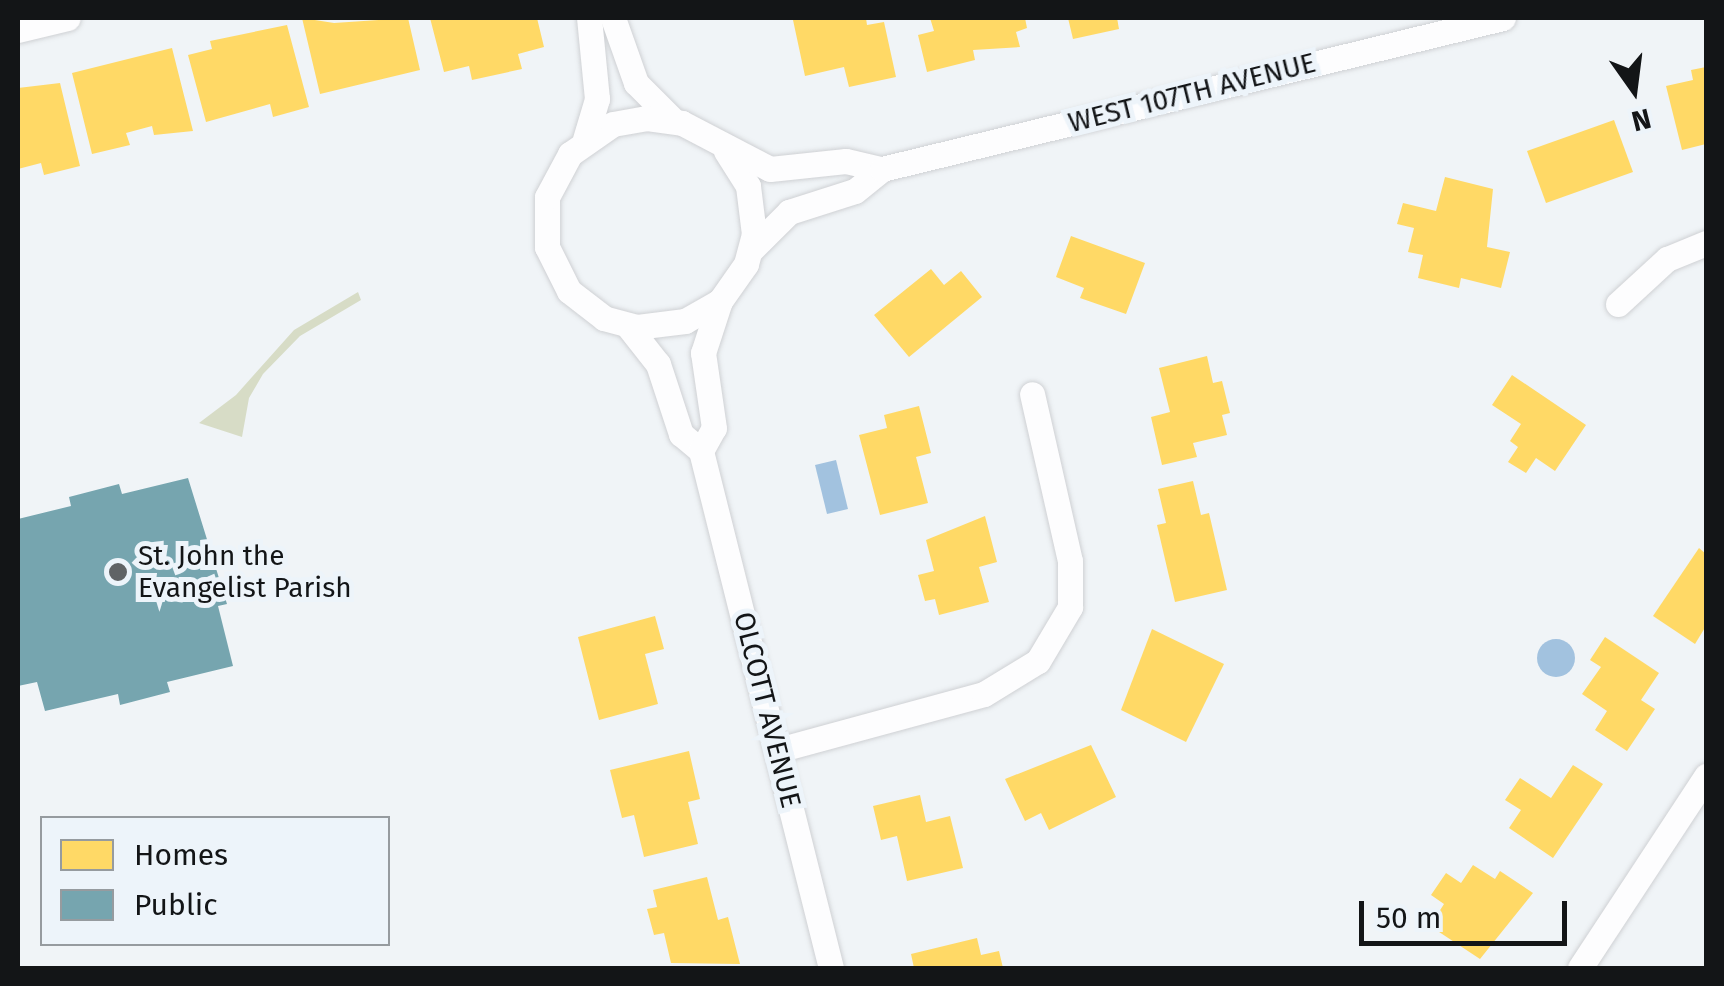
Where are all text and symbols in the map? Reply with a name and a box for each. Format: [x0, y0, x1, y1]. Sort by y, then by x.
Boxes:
north arrow [1584, 40, 1684, 140]
street label: WEST 107TH AVENUE [1065, 46, 1319, 140]
text: N [1628, 101, 1654, 138]
place label: St. John the Evangelist Parish [138, 539, 352, 605]
marker: St. John the Evangelist Parish [107, 561, 129, 583]
street label: OLCOTT AVENUE [726, 609, 808, 811]
legend [40, 816, 390, 946]
text: Homes [134, 837, 228, 873]
scale bar [1364, 881, 1572, 943]
text: Public [134, 887, 218, 923]
text: 50 m [1376, 900, 1441, 936]

